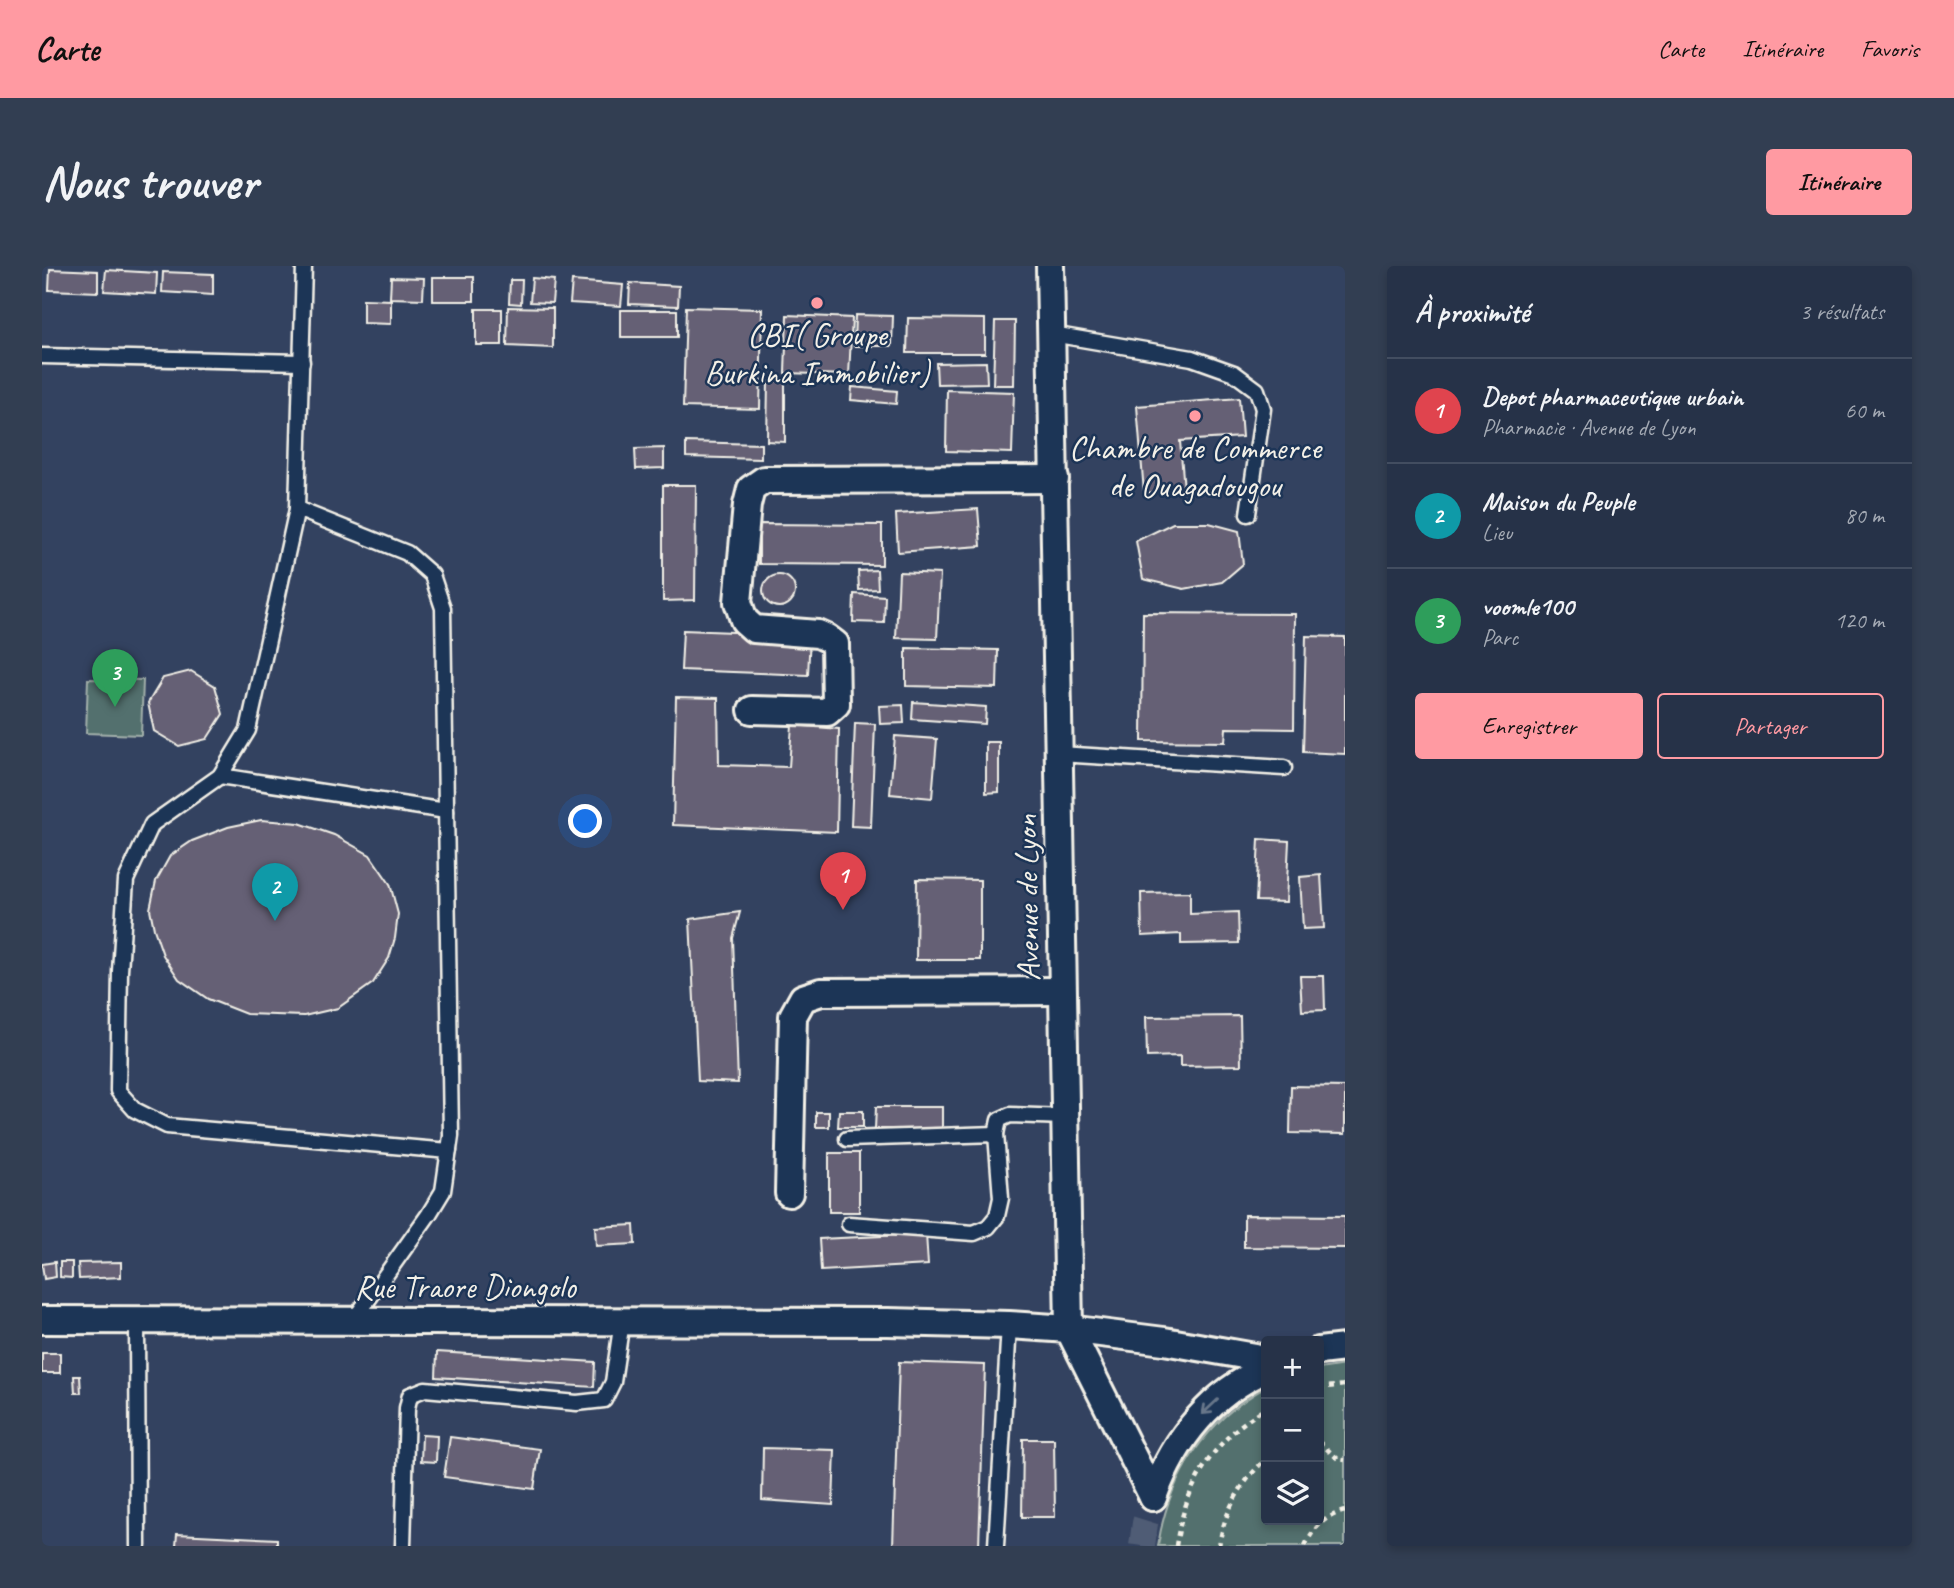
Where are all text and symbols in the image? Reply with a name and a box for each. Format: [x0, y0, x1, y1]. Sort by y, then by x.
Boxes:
text: Carte [35, 28, 99, 70]
text: Carte [1658, 34, 1704, 64]
text: Itinéraire [1742, 34, 1823, 64]
text: Favoris [1861, 34, 1919, 64]
button: Itinéraire [1766, 149, 1912, 215]
text: Nous trouver [42, 151, 257, 213]
text: À proximité [1415, 293, 1529, 331]
marker: CBI( Groupe Burkina Immobilier) [809, 295, 825, 311]
text: 3 résultats [1800, 297, 1884, 326]
place label: CBI( Groupe Burkina Immobilier) [704, 314, 932, 394]
text: Depot pharmaceutique urbain [1482, 380, 1743, 413]
text: 1 [1433, 396, 1443, 425]
text: 60 m [1845, 396, 1884, 425]
marker: Chambre de Commerce de Ouagadougou [1187, 408, 1203, 424]
text: Pharmacie · Avenue de Lyon [1482, 413, 1696, 442]
place label: Chambre de Commerce de Ouagadougou [1069, 427, 1323, 507]
text: Maison du Peuple [1482, 485, 1634, 518]
text: 2 [1433, 501, 1443, 530]
text: 80 m [1845, 501, 1884, 530]
text: Lieu [1482, 518, 1512, 547]
text: voomle100 [1482, 590, 1574, 623]
text: 3 [1433, 606, 1443, 635]
text: 120 m [1835, 606, 1884, 635]
text: Parc [1482, 623, 1518, 652]
pin: 3 [92, 649, 138, 707]
button: Enregistrer [1415, 693, 1643, 759]
button: Partager [1657, 693, 1884, 759]
your location [568, 804, 602, 838]
street label: Avenue de Lyon [1005, 814, 1049, 982]
pin: 1 [820, 852, 866, 910]
pin: 2 [252, 863, 298, 921]
street label: Rue Traore Diongolo [354, 1266, 577, 1308]
map controls [1261, 1336, 1324, 1525]
button: + [1261, 1336, 1324, 1399]
one-way arrow [1201, 1399, 1219, 1415]
button: − [1261, 1399, 1324, 1462]
button: layers [1261, 1462, 1324, 1525]

